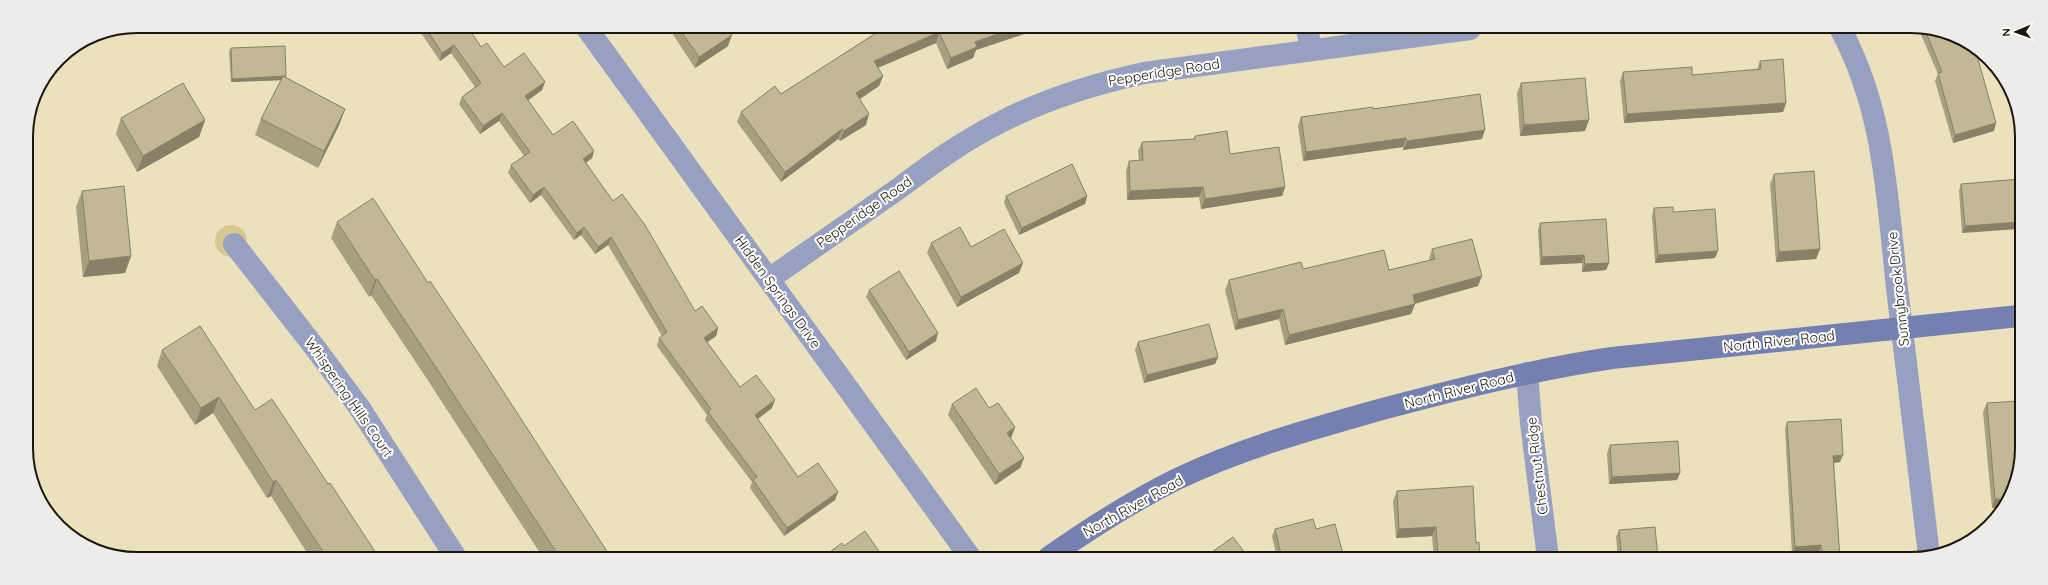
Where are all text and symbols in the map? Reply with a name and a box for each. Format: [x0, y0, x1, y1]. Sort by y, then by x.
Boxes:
north arrow [1996, 12, 2036, 52]
text: N [1999, 28, 2013, 37]
street label: Pepperidge Road [1107, 54, 1221, 90]
street label: Pepperidge Road [813, 172, 915, 252]
street label: Sunnybrook Drive [1883, 231, 1913, 347]
street label: Hidden Springs Drive [731, 232, 825, 352]
street label: North River Road [1722, 326, 1836, 356]
street label: Whispering Hills Court [301, 334, 397, 461]
street label: North River Road [1402, 368, 1516, 412]
street label: Chestnut Ridge [1522, 416, 1552, 516]
street label: North River Road [1080, 471, 1186, 541]

